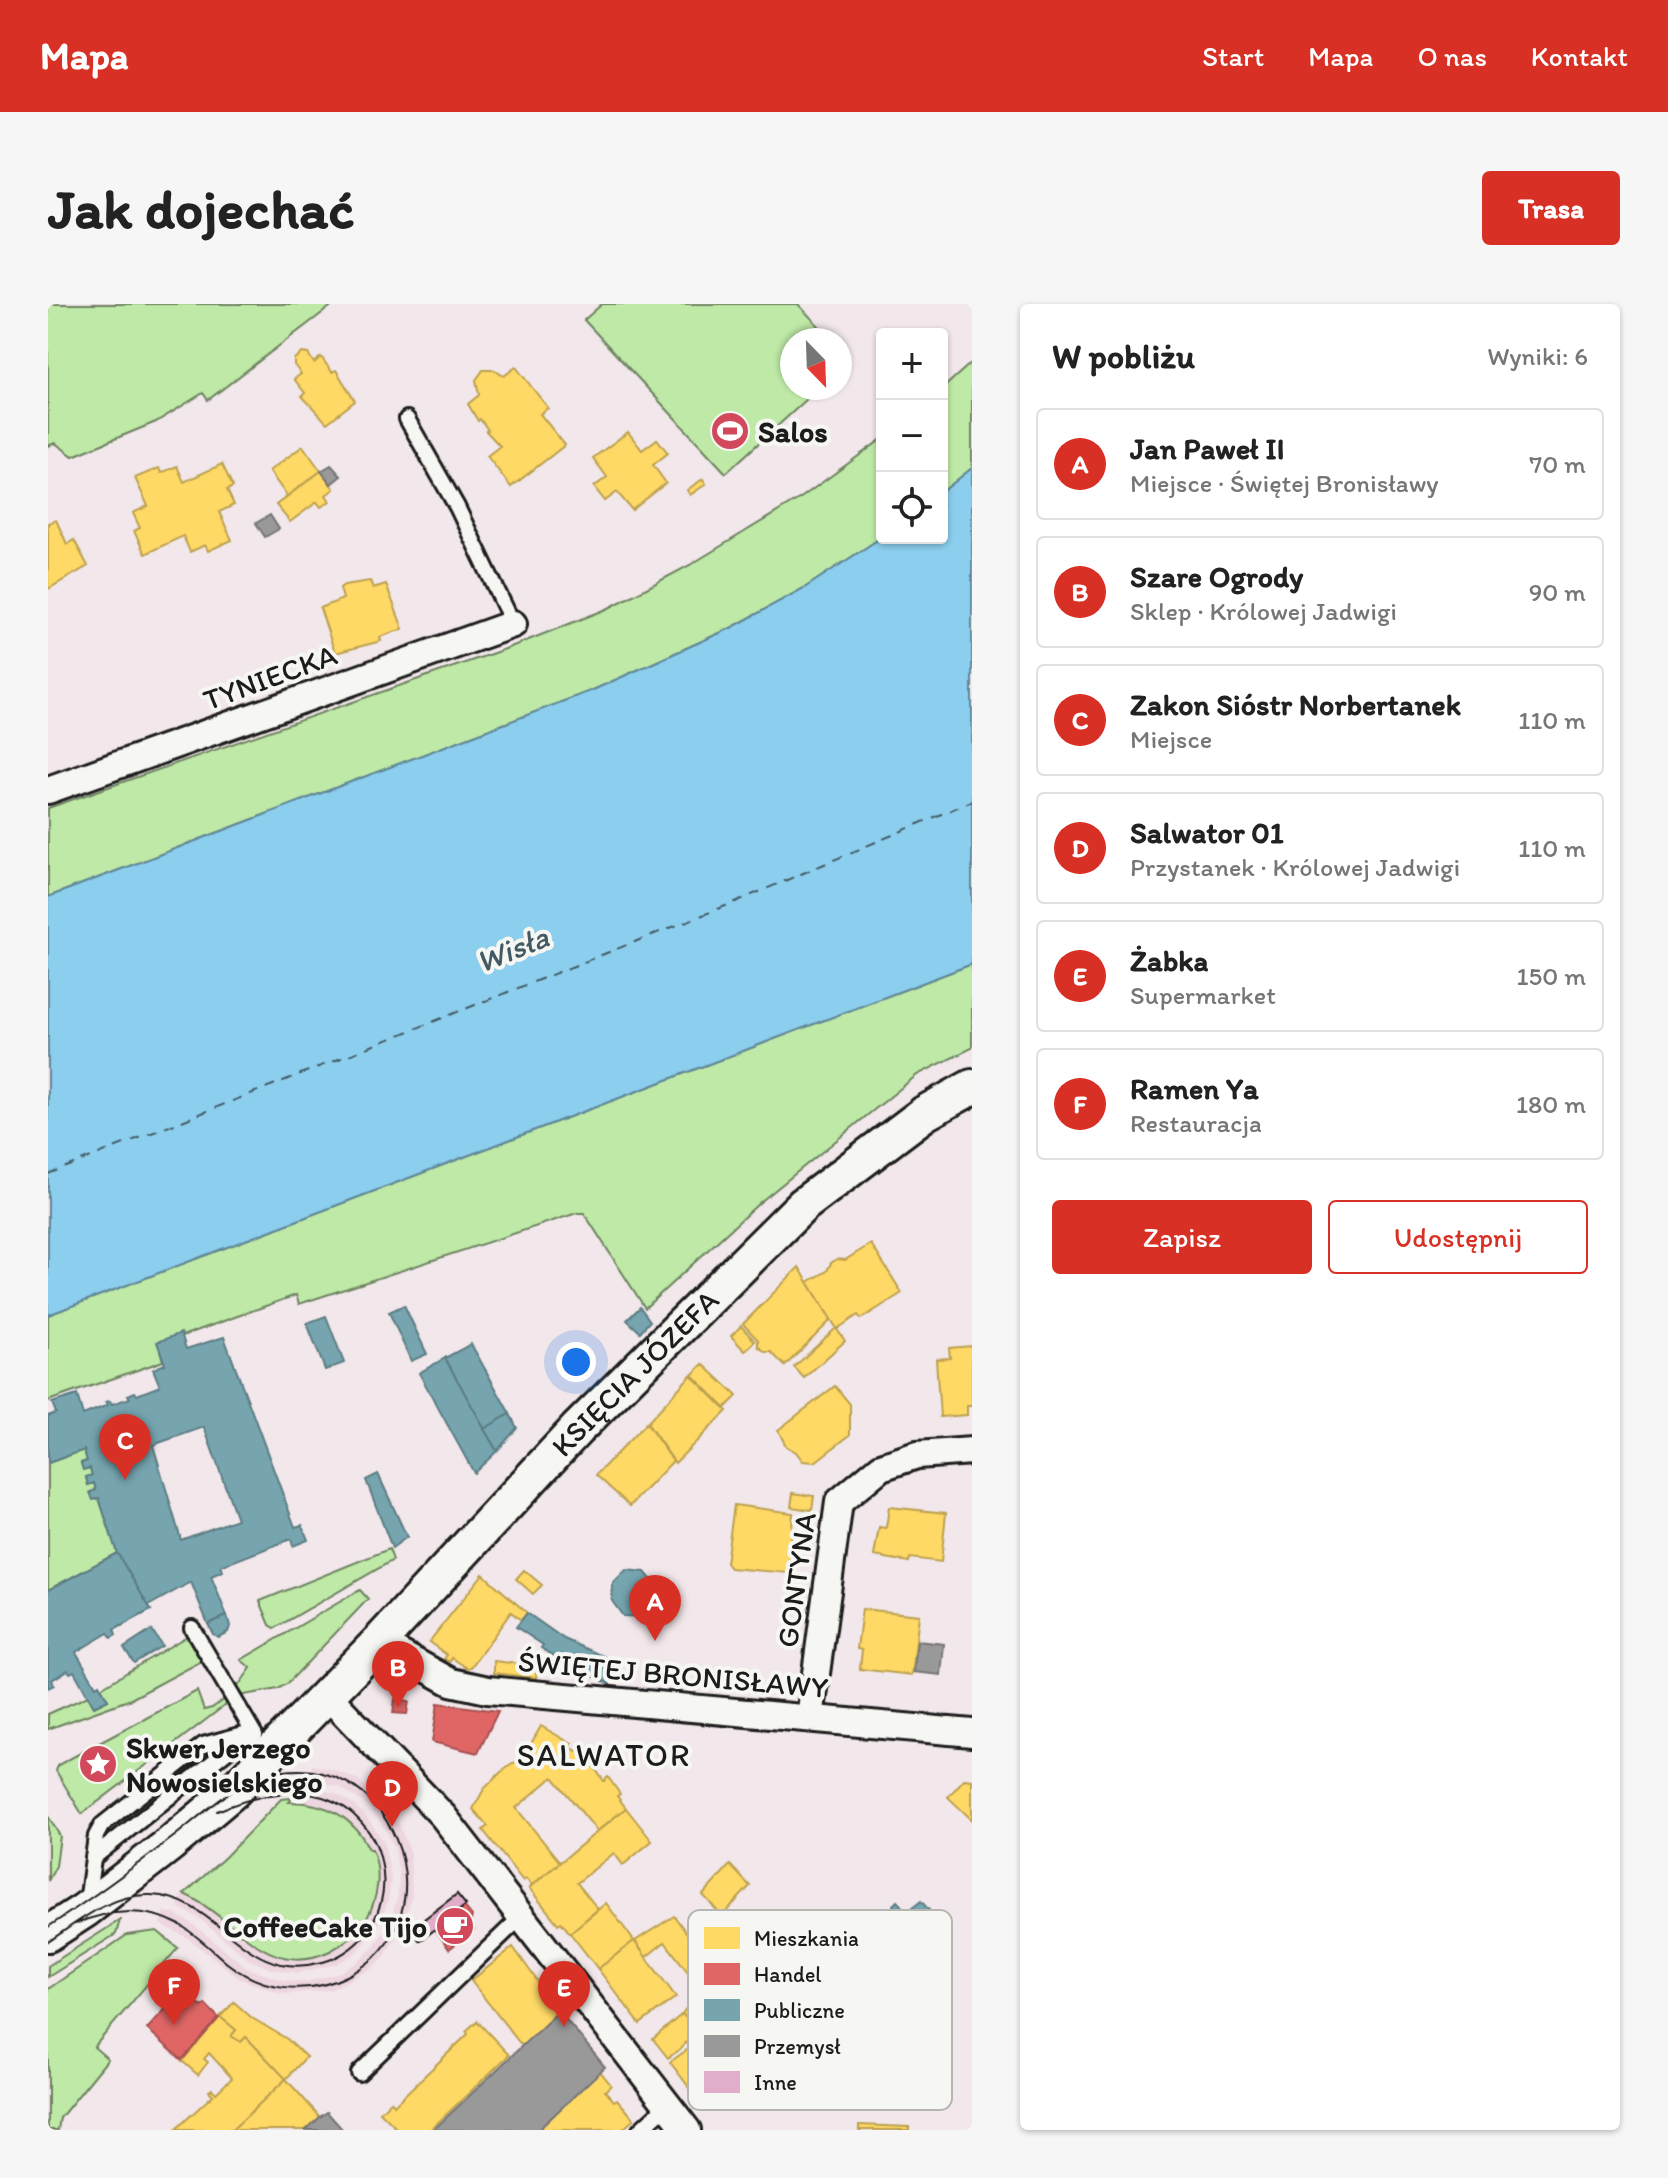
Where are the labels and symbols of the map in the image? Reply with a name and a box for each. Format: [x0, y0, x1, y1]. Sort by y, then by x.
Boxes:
north arrow [780, 328, 852, 400]
sports icon: Salos [709, 410, 751, 452]
place label: Salos [758, 413, 828, 450]
street label: TYNIECKA [198, 636, 342, 718]
water label: Wisła [470, 917, 555, 981]
street label: KSIĘCIA JÓZEFA [543, 1281, 726, 1464]
your location [556, 1342, 596, 1382]
pin: C [99, 1414, 151, 1480]
street label: GONTYNA [768, 1510, 824, 1650]
pin: A [629, 1575, 681, 1641]
pin: B [372, 1641, 424, 1707]
street label: ŚWIĘTEJ BRONISŁAWY [517, 1642, 829, 1706]
place label: Skwer Jerzego Nowosielskiego [126, 1729, 323, 1800]
district label: SALWATOR [517, 1736, 691, 1774]
place icon: Skwer Jerzego Nowosielskiego [77, 1743, 119, 1785]
pin: D [366, 1761, 418, 1827]
cafe icon: CoffeeCake Tijo [434, 1905, 476, 1947]
place label: CoffeeCake Tijo [223, 1908, 427, 1945]
legend [688, 1910, 952, 2110]
text: Mieszkania [754, 1925, 859, 1952]
pin: F [148, 1959, 200, 2025]
pin: E [538, 1961, 590, 2027]
text: Handel [754, 1961, 822, 1988]
text: Publiczne [754, 1997, 845, 2024]
text: Przemysł [754, 2033, 841, 2060]
text: Inne [754, 2069, 797, 2096]

